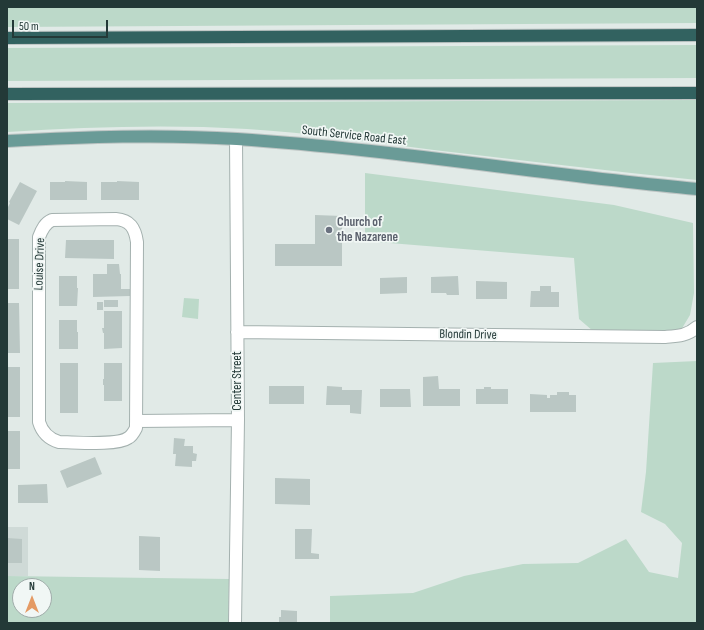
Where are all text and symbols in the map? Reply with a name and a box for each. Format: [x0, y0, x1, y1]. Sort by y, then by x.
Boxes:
scale bar [14, 12, 110, 38]
text: 50 m [19, 19, 39, 34]
street label: South Service Road East [301, 123, 407, 149]
place label: Church of the Nazarene [337, 215, 398, 246]
marker: Church of the Nazarene [324, 225, 334, 235]
street label: Louise Drive [31, 237, 49, 291]
street label: Blondin Drive [439, 327, 497, 343]
street label: Center Street [230, 351, 246, 411]
north arrow [12, 578, 52, 618]
text: N [29, 580, 35, 593]

